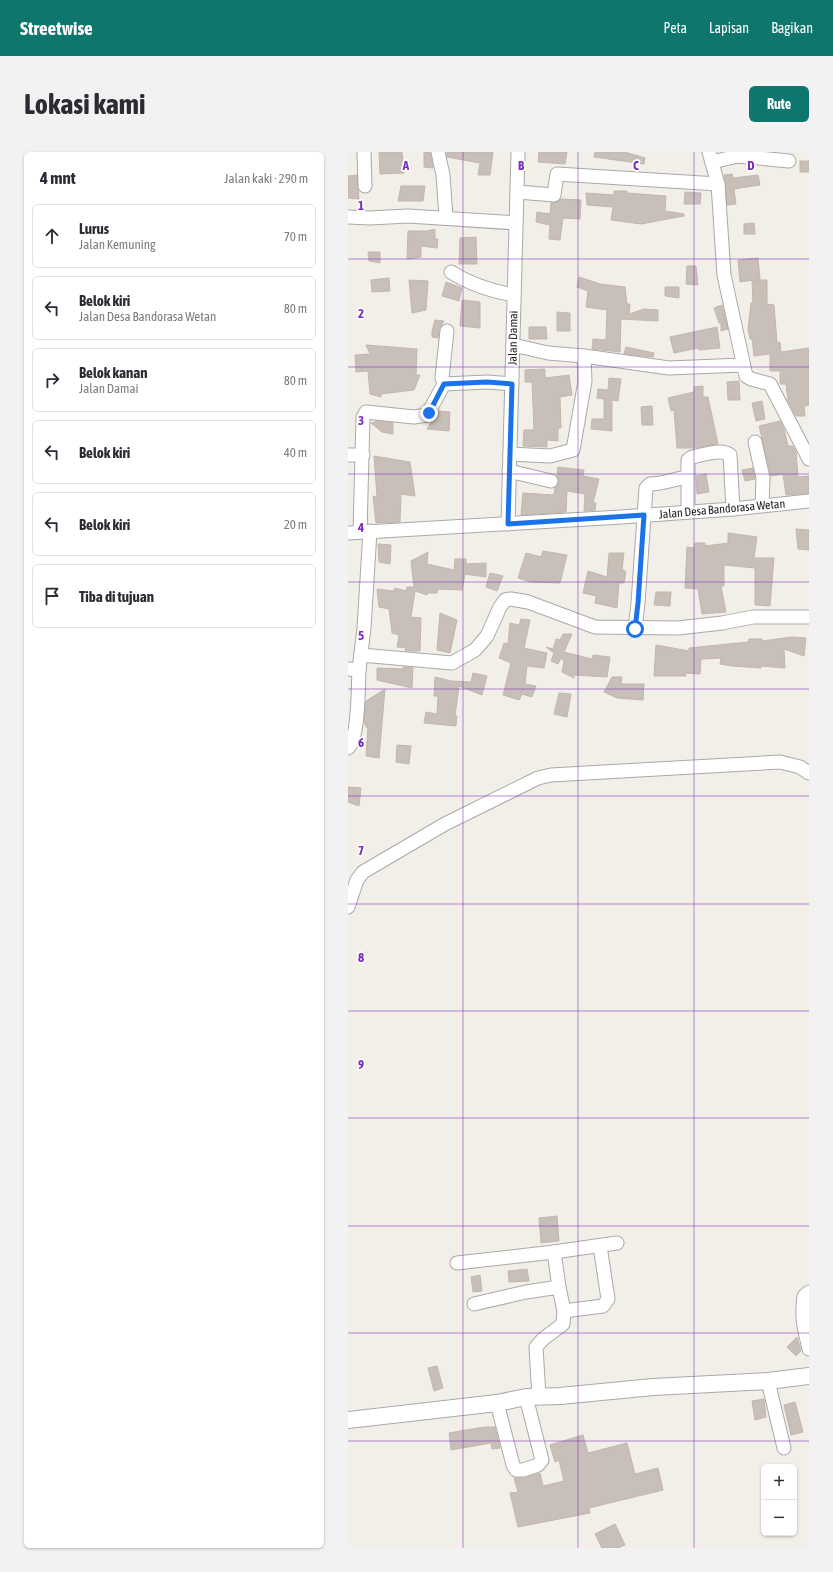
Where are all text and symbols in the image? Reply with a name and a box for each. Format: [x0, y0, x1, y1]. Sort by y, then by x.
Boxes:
text: Streetwise [20, 17, 93, 39]
text: Peta [663, 20, 687, 36]
text: Lapisan [709, 20, 749, 36]
text: Bagikan [771, 20, 813, 36]
button: Rute [749, 86, 809, 122]
text: Lokasi kami [24, 88, 145, 120]
text: A [402, 158, 410, 173]
text: B [518, 158, 525, 173]
text: C [633, 158, 639, 173]
text: D [747, 158, 755, 173]
text: 4 mnt [40, 168, 76, 188]
text: Jalan kaki · 290 m [224, 171, 308, 186]
text: 1 [358, 198, 364, 213]
text: Lurus [79, 220, 109, 237]
icon: ahead [41, 225, 63, 247]
text: 70 m [284, 229, 307, 244]
text: Jalan Kemuning [79, 237, 156, 252]
text: Belok kiri [79, 292, 130, 309]
icon: left [41, 297, 63, 319]
text: 80 m [284, 301, 307, 316]
text: 2 [358, 306, 364, 321]
text: Jalan Desa Bandorasa Wetan [79, 309, 216, 324]
street label: Jalan Damai [506, 310, 520, 366]
text: Belok kanan [79, 364, 148, 381]
icon: right [41, 369, 63, 391]
text: 80 m [284, 373, 307, 388]
text: Jalan Damai [79, 381, 139, 396]
route end [420, 404, 438, 422]
text: 3 [358, 413, 364, 428]
icon: left [41, 441, 63, 463]
text: Belok kiri [79, 444, 130, 461]
text: 40 m [284, 445, 307, 460]
street label: Jalan Desa Bandorasa Wetan [658, 497, 786, 521]
icon: left [41, 513, 63, 535]
text: Belok kiri [79, 516, 130, 533]
text: 20 m [284, 517, 307, 532]
text: 4 [357, 520, 364, 535]
icon: arrive [41, 585, 63, 607]
text: Tiba di tujuan [79, 588, 154, 605]
route start [626, 620, 644, 638]
text: 5 [358, 628, 364, 643]
text: 6 [358, 735, 364, 750]
text: 7 [358, 843, 364, 858]
text: 8 [358, 950, 364, 965]
text: 9 [358, 1057, 364, 1072]
map controls [761, 1464, 797, 1536]
button: + [761, 1464, 797, 1500]
button: − [761, 1500, 797, 1536]

